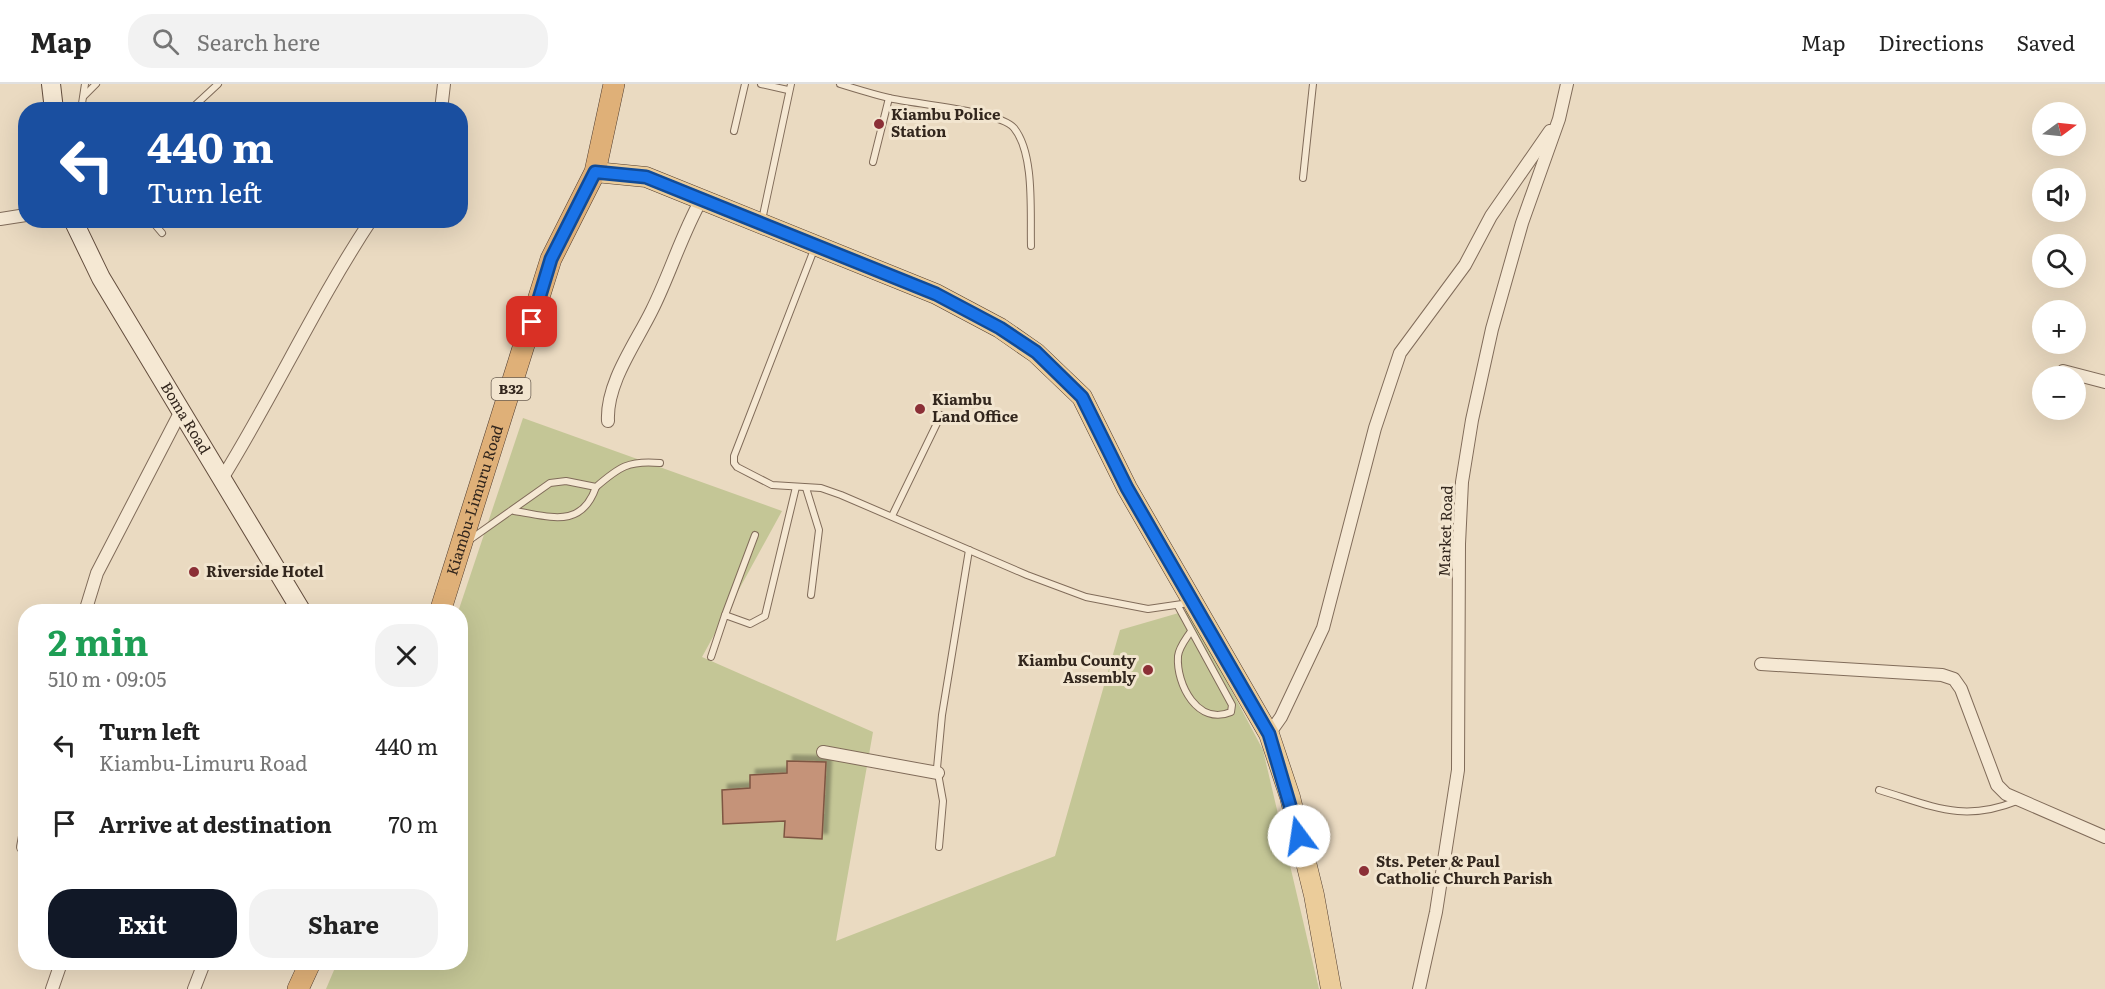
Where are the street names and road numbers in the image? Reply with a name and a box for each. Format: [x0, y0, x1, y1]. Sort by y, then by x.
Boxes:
street label: Boma Road [156, 377, 217, 458]
road number: B32 [492, 378, 530, 400]
street label: Kiambu-Limuru Road [439, 422, 508, 578]
street label: Market Road [1431, 485, 1458, 577]

